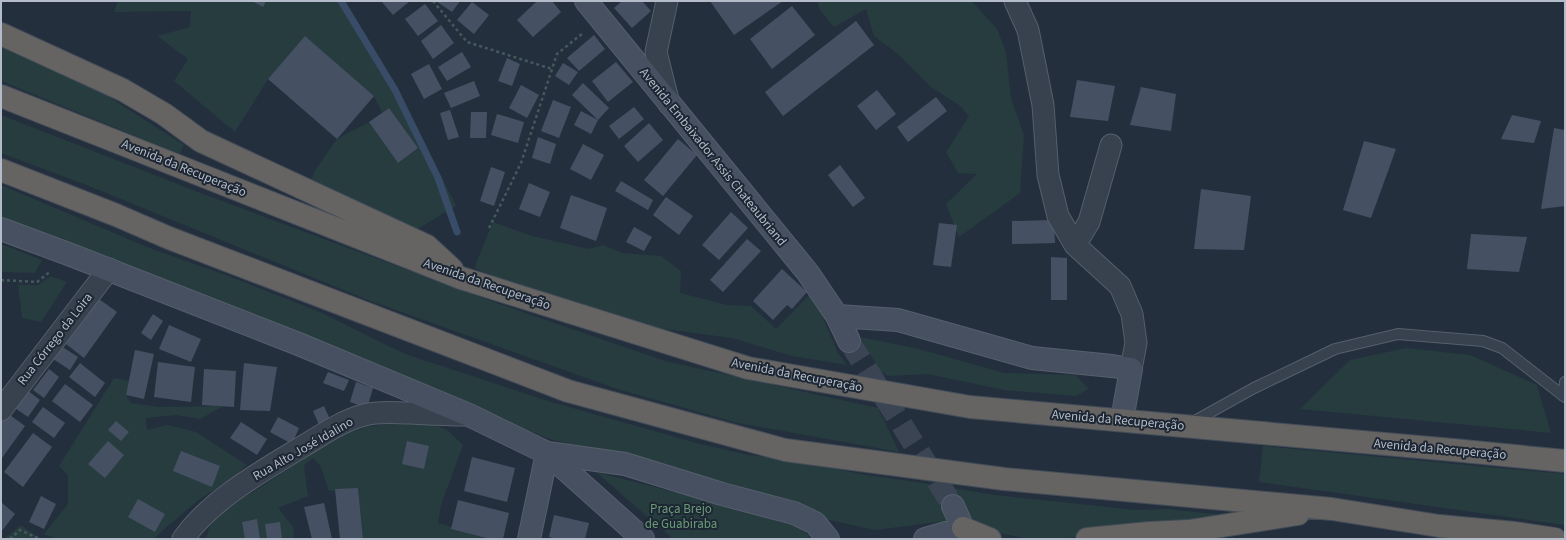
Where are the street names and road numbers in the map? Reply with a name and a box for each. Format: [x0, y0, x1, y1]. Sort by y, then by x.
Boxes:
street label: Avenida Embaixador Assis Chateaubriand [635, 64, 791, 250]
street label: Avenida da Recuperação [119, 135, 249, 201]
street label: Avenida da Recuperação [421, 254, 553, 314]
street label: Rua Córrego da Loira [13, 289, 97, 389]
street label: Avenida da Recuperação [730, 353, 864, 397]
street label: Avenida da Recuperação [1051, 405, 1185, 435]
street label: Rua Alto José Idalino [249, 413, 357, 485]
street label: Avenida da Recuperação [1373, 434, 1507, 464]

